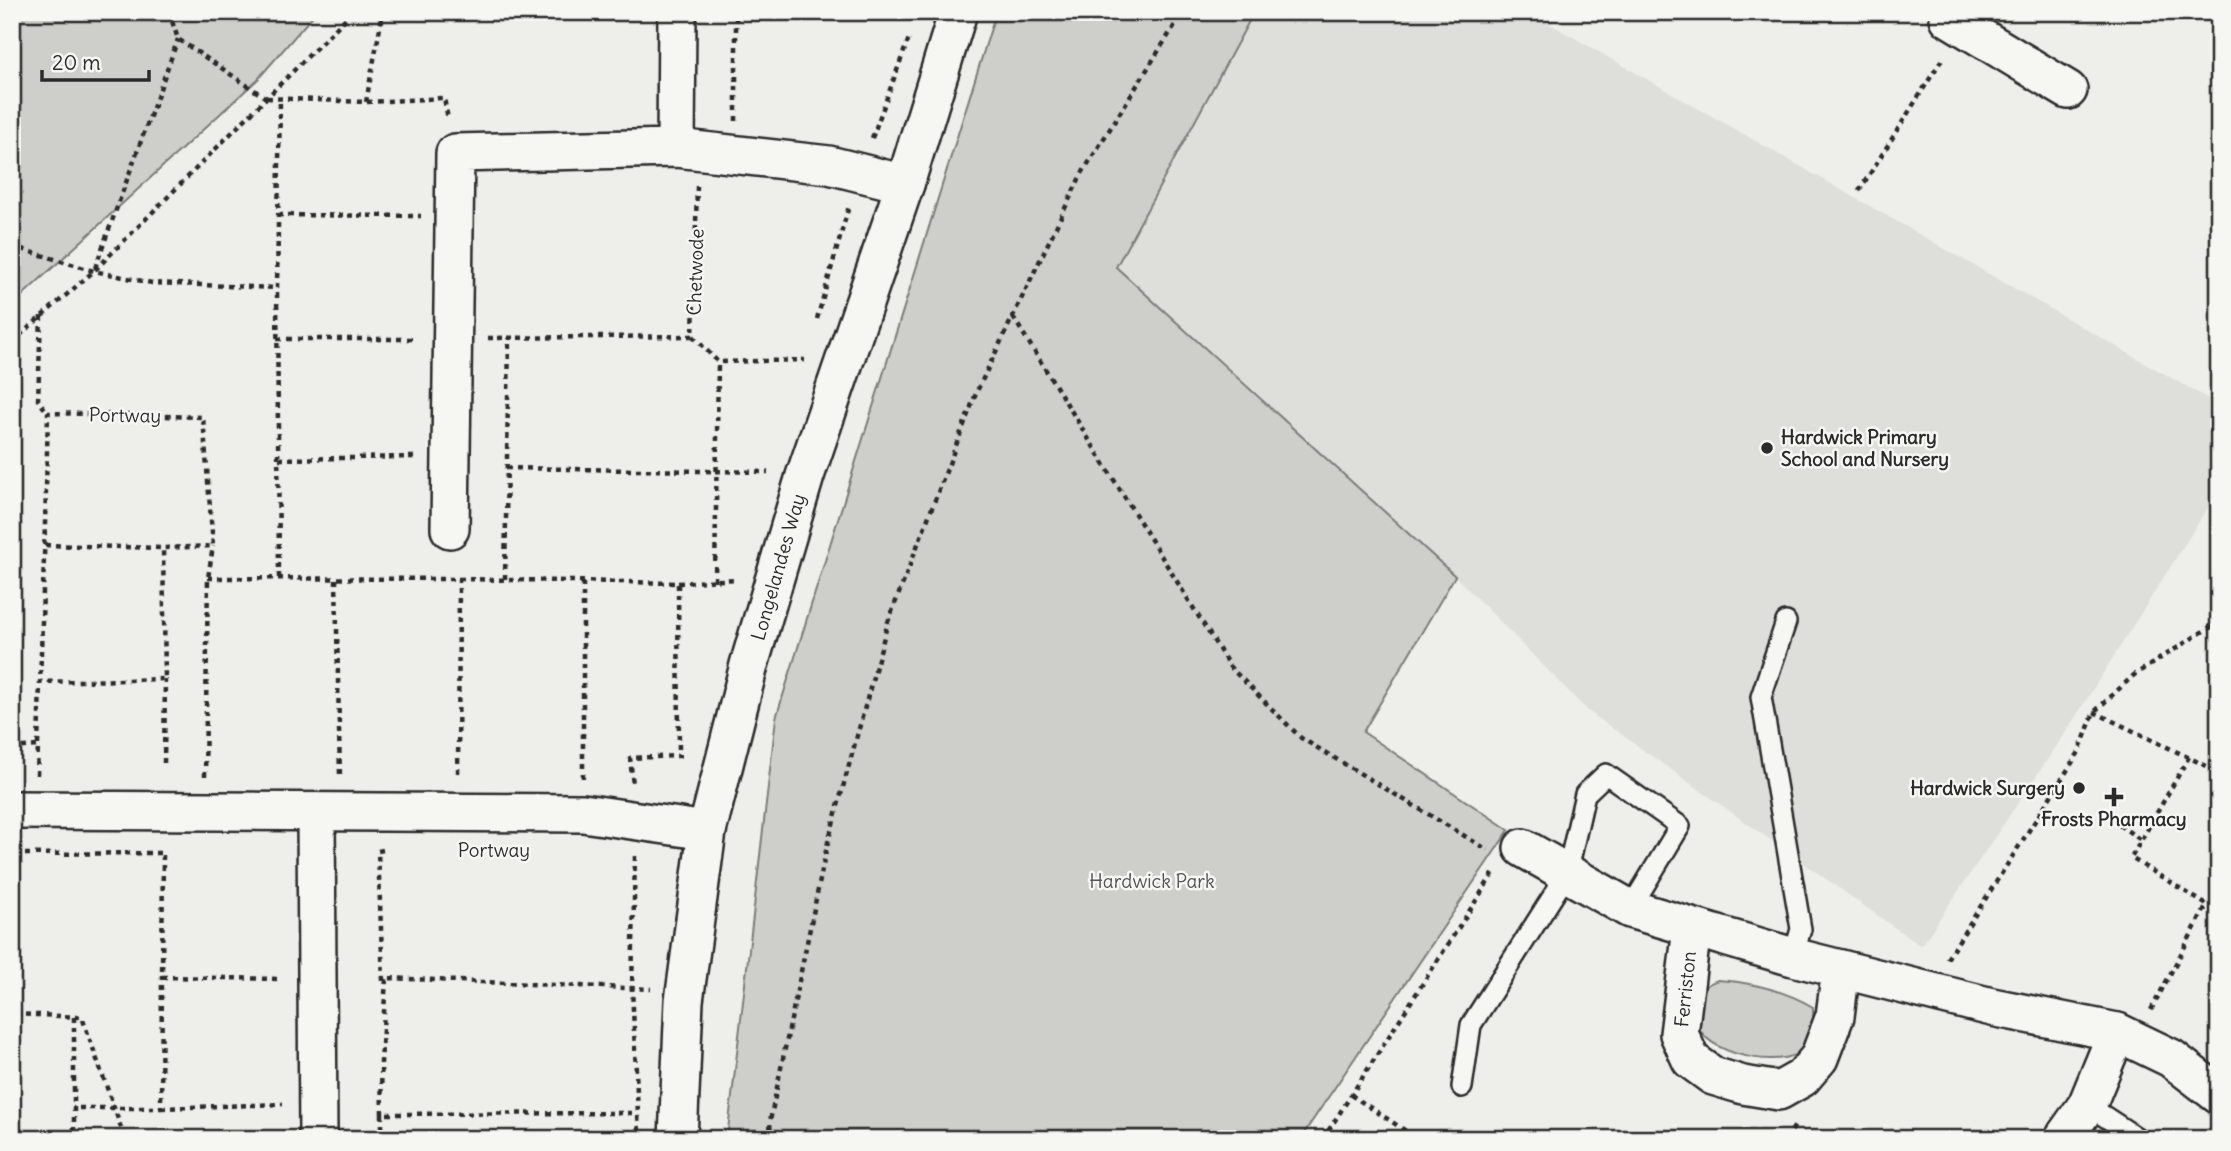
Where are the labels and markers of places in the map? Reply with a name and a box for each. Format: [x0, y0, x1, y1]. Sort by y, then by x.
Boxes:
place label: Hardwick Primary School and Nursery [1781, 425, 1949, 471]
marker: Hardwick Primary School and Nursery [1759, 440, 1775, 456]
place label: Hardwick Surgery [1910, 776, 2065, 800]
marker: Hardwick Surgery [2071, 780, 2087, 796]
marker: Frosts Pharmacy [2106, 789, 2122, 805]
place label: Frosts Pharmacy [2041, 807, 2187, 831]

